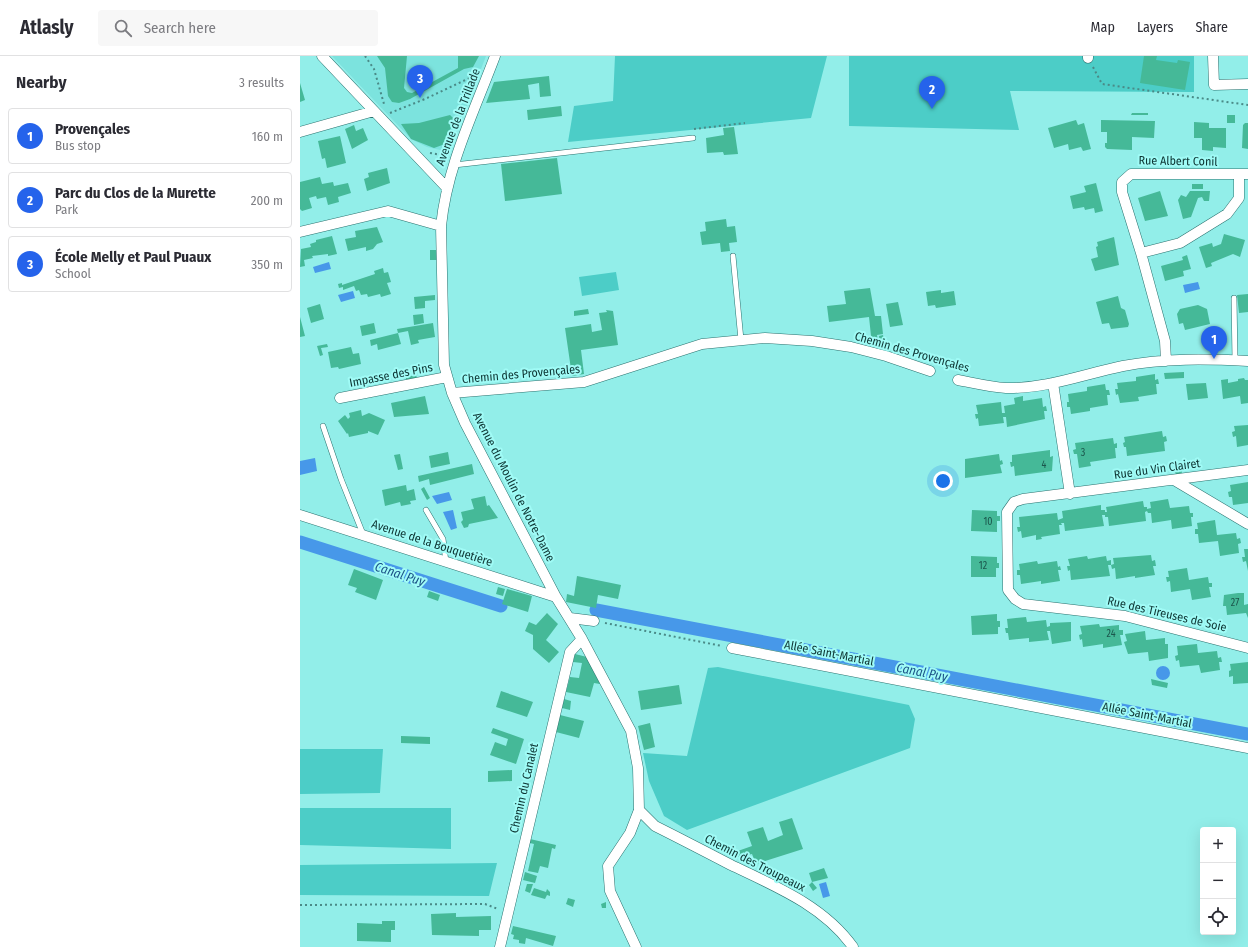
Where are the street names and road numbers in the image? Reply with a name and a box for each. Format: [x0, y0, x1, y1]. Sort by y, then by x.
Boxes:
street label: Avenue de la Trillade [433, 66, 483, 167]
street label: Rue Albert Conil [1138, 153, 1218, 169]
street label: Chemin des Provençales [853, 329, 971, 375]
street label: Impasse des Pins [348, 360, 434, 390]
street label: Chemin des Provençales [461, 362, 581, 386]
street label: Avenue du Moulin de Notre-Dame [470, 410, 558, 564]
street label: Rue du Vin Clairet [1113, 456, 1201, 482]
street label: Avenue de la Bouquetière [370, 517, 494, 569]
street label: Rue des Tireuses de Soie [1106, 593, 1228, 635]
street label: Allée Saint-Martial [783, 637, 875, 669]
street label: Allée Saint-Martial [1101, 699, 1193, 731]
street label: Chemin du Canalet [507, 742, 541, 834]
street label: Chemin des Troupeaux [702, 832, 808, 895]

